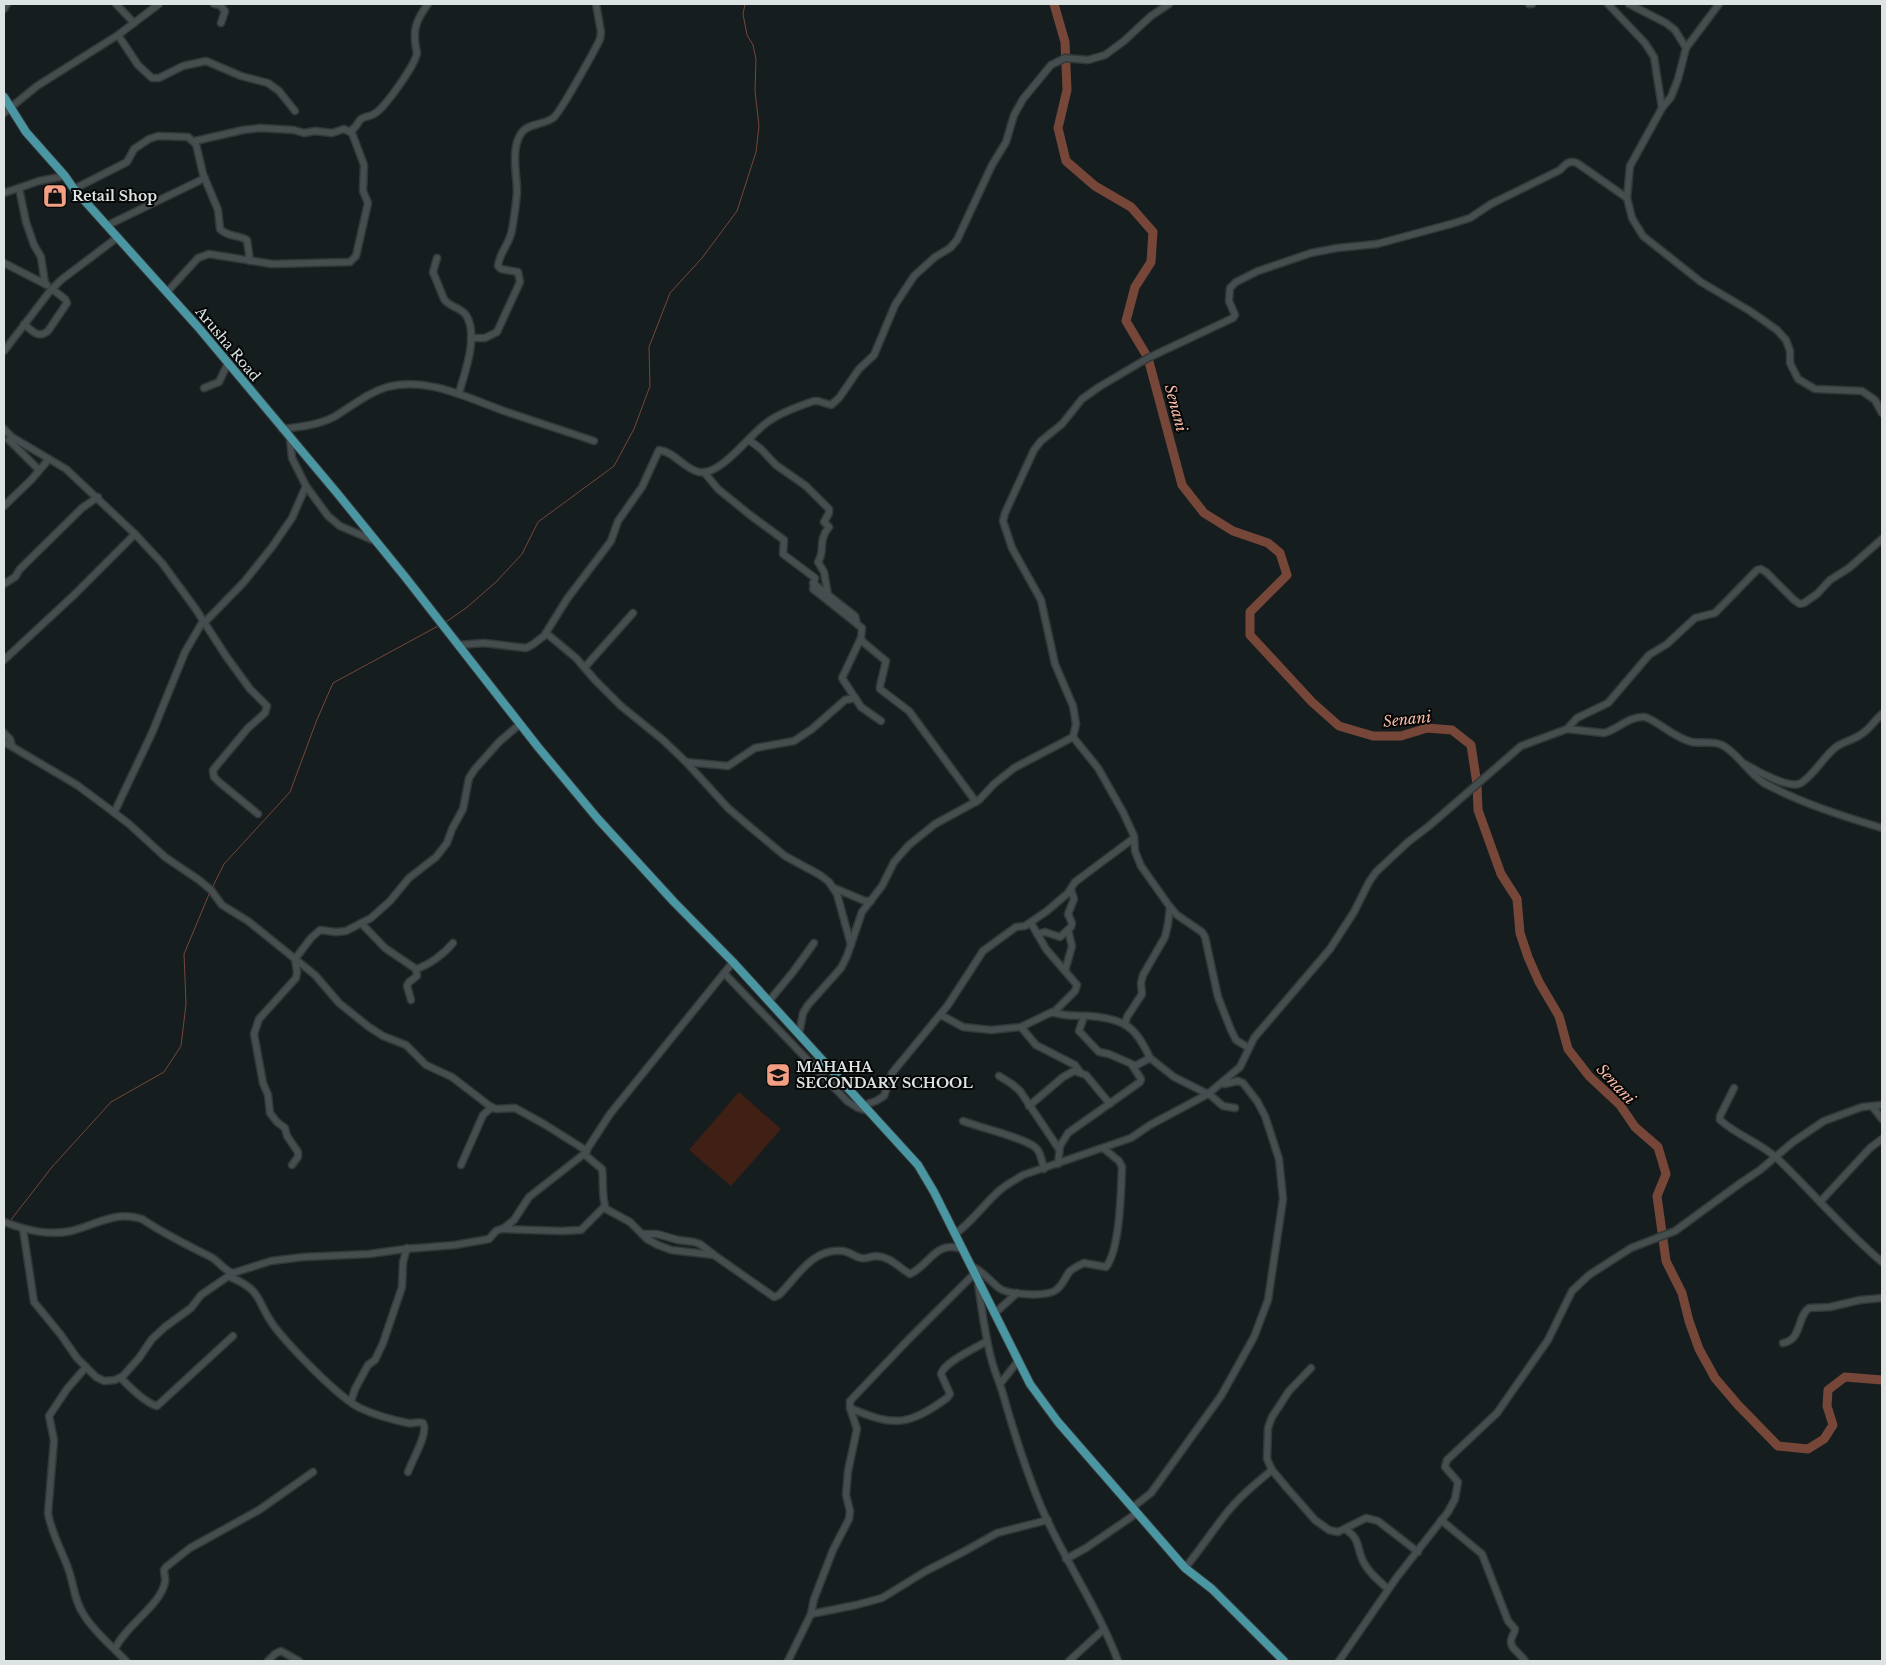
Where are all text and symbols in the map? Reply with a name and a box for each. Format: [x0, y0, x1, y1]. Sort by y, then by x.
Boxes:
shop icon: Retail Shop [42, 183, 68, 209]
place label: Retail Shop [72, 187, 157, 205]
street label: Arusha Road [191, 302, 265, 385]
water label: Senani [1161, 382, 1192, 435]
water label: Senani [1382, 707, 1433, 731]
place label: MAHAHA SECONDARY SCHOOL [796, 1058, 973, 1092]
water label: Senani [1593, 1060, 1640, 1109]
school or university icon: MAHAHA SECONDARY SCHOOL [765, 1062, 791, 1088]

